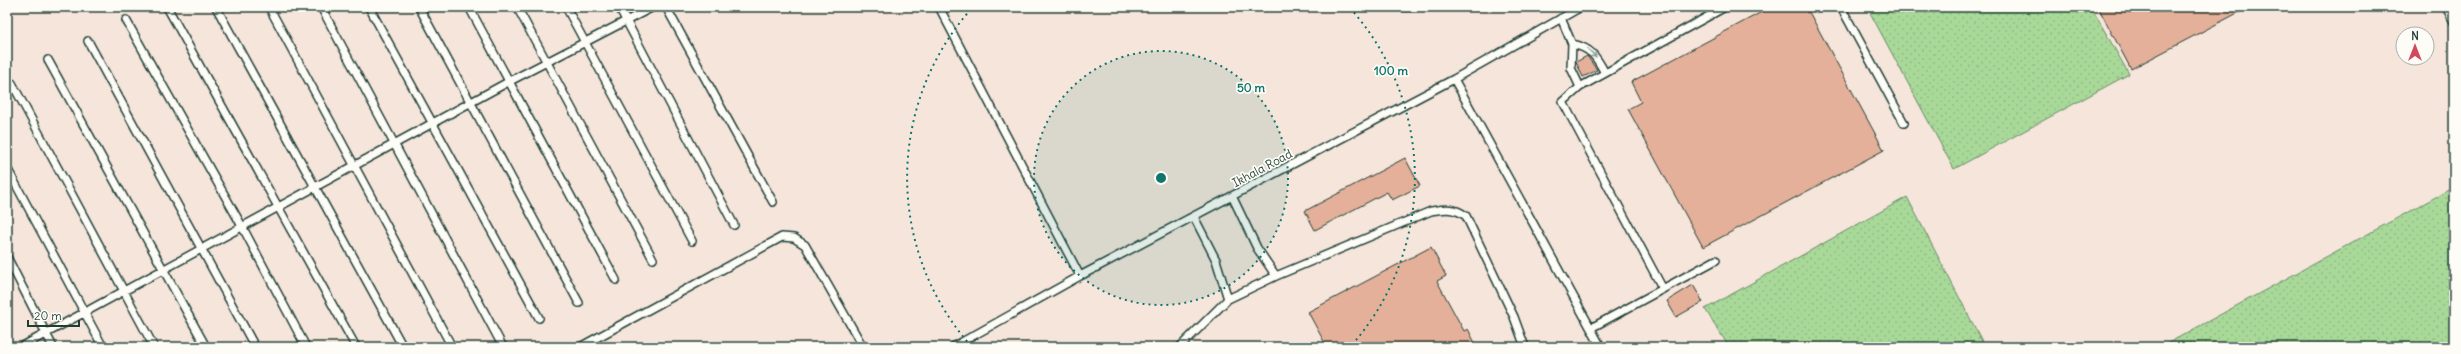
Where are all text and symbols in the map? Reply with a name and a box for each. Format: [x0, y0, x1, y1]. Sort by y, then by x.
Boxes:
north arrow [2395, 26, 2435, 66]
text: N [2411, 29, 2419, 43]
one-way arrow [1587, 49, 1597, 58]
text: 100 m [1374, 63, 1408, 78]
text: 50 m [1237, 80, 1266, 95]
street label: Ikhala Road [1229, 146, 1295, 190]
centre of rings [1154, 171, 1168, 185]
scale bar [28, 302, 79, 328]
text: 20 m [34, 308, 62, 323]

